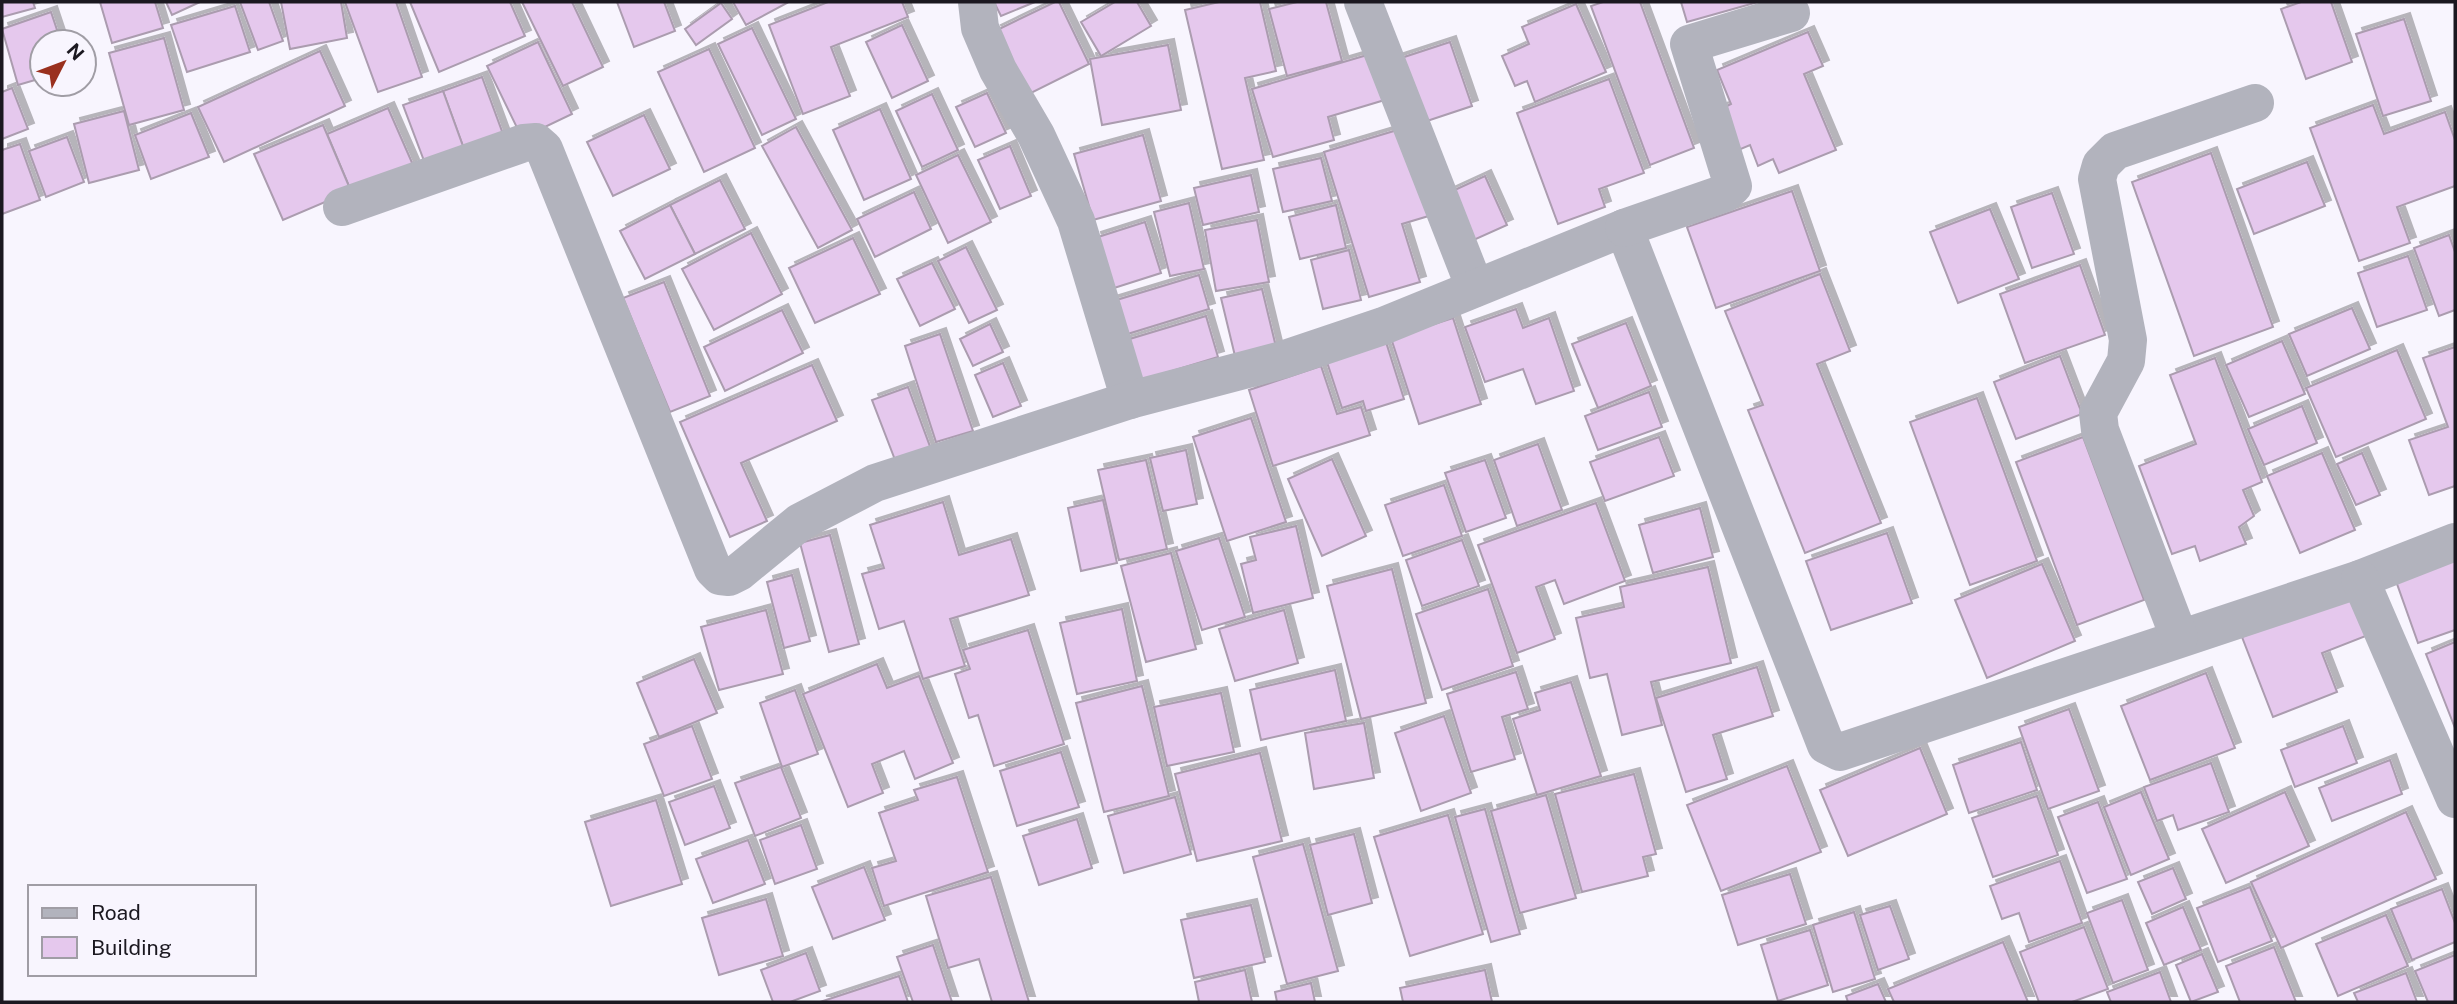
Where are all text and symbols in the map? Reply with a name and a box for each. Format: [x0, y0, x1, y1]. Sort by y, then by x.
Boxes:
north arrow [28, 28, 98, 98]
text: N [62, 39, 89, 65]
legend [28, 885, 256, 976]
text: Road [91, 900, 141, 925]
text: Building [91, 935, 172, 960]

